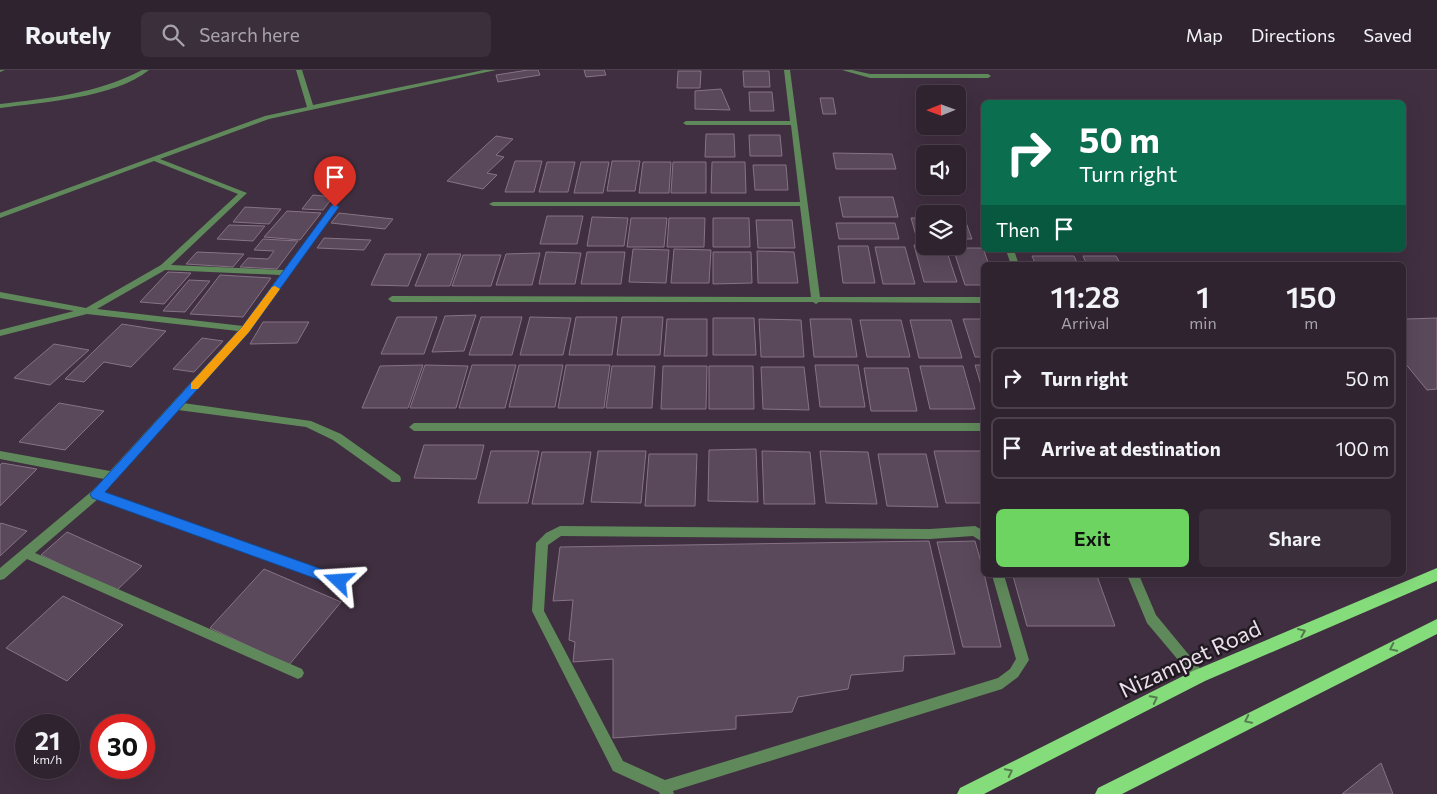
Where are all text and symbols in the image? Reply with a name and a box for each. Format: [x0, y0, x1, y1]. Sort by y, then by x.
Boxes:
search box [141, 12, 491, 57]
text: Routely [25, 20, 111, 49]
icon: search [159, 21, 187, 49]
text: Search here [199, 23, 300, 46]
text: Map [1186, 24, 1223, 46]
text: Directions [1251, 24, 1335, 46]
text: Saved [1363, 24, 1412, 46]
north arrow [916, 85, 966, 135]
map controls [916, 85, 966, 255]
text: 50 m [1079, 117, 1160, 160]
icon: right [996, 120, 1061, 185]
button: sound [916, 145, 966, 195]
pin [314, 156, 356, 207]
text: Turn right [1079, 160, 1177, 187]
icon: arrive [321, 163, 349, 191]
button: layers [916, 205, 966, 255]
icon: arrive [1050, 215, 1078, 243]
text: Then [996, 218, 1040, 241]
text: 11:28 [1050, 277, 1120, 314]
text: 1 [1196, 277, 1210, 314]
text: 150 [1286, 277, 1337, 314]
text: Arrival [1061, 313, 1109, 332]
text: min [1189, 313, 1217, 332]
text: m [1304, 313, 1318, 332]
icon: right [998, 364, 1026, 392]
text: Turn right [1041, 367, 1128, 390]
text: 50 m [1345, 367, 1389, 390]
icon: arrive [998, 434, 1026, 462]
text: Arrive at destination [1041, 437, 1221, 460]
text: 100 m [1336, 437, 1389, 460]
button: Exit [996, 509, 1189, 567]
button: Share [1199, 509, 1391, 567]
position arrow [312, 554, 364, 606]
street label: Nizampet Road [1115, 614, 1265, 703]
one-way arrow [1297, 627, 1306, 638]
one-way arrow [1390, 642, 1399, 652]
one-way arrow [1149, 695, 1158, 705]
speed limit sign: 30 [90, 714, 155, 779]
one-way arrow [1244, 714, 1253, 725]
text: 21 [35, 725, 60, 755]
text: km/h [33, 752, 62, 766]
one-way arrow [1004, 768, 1013, 778]

